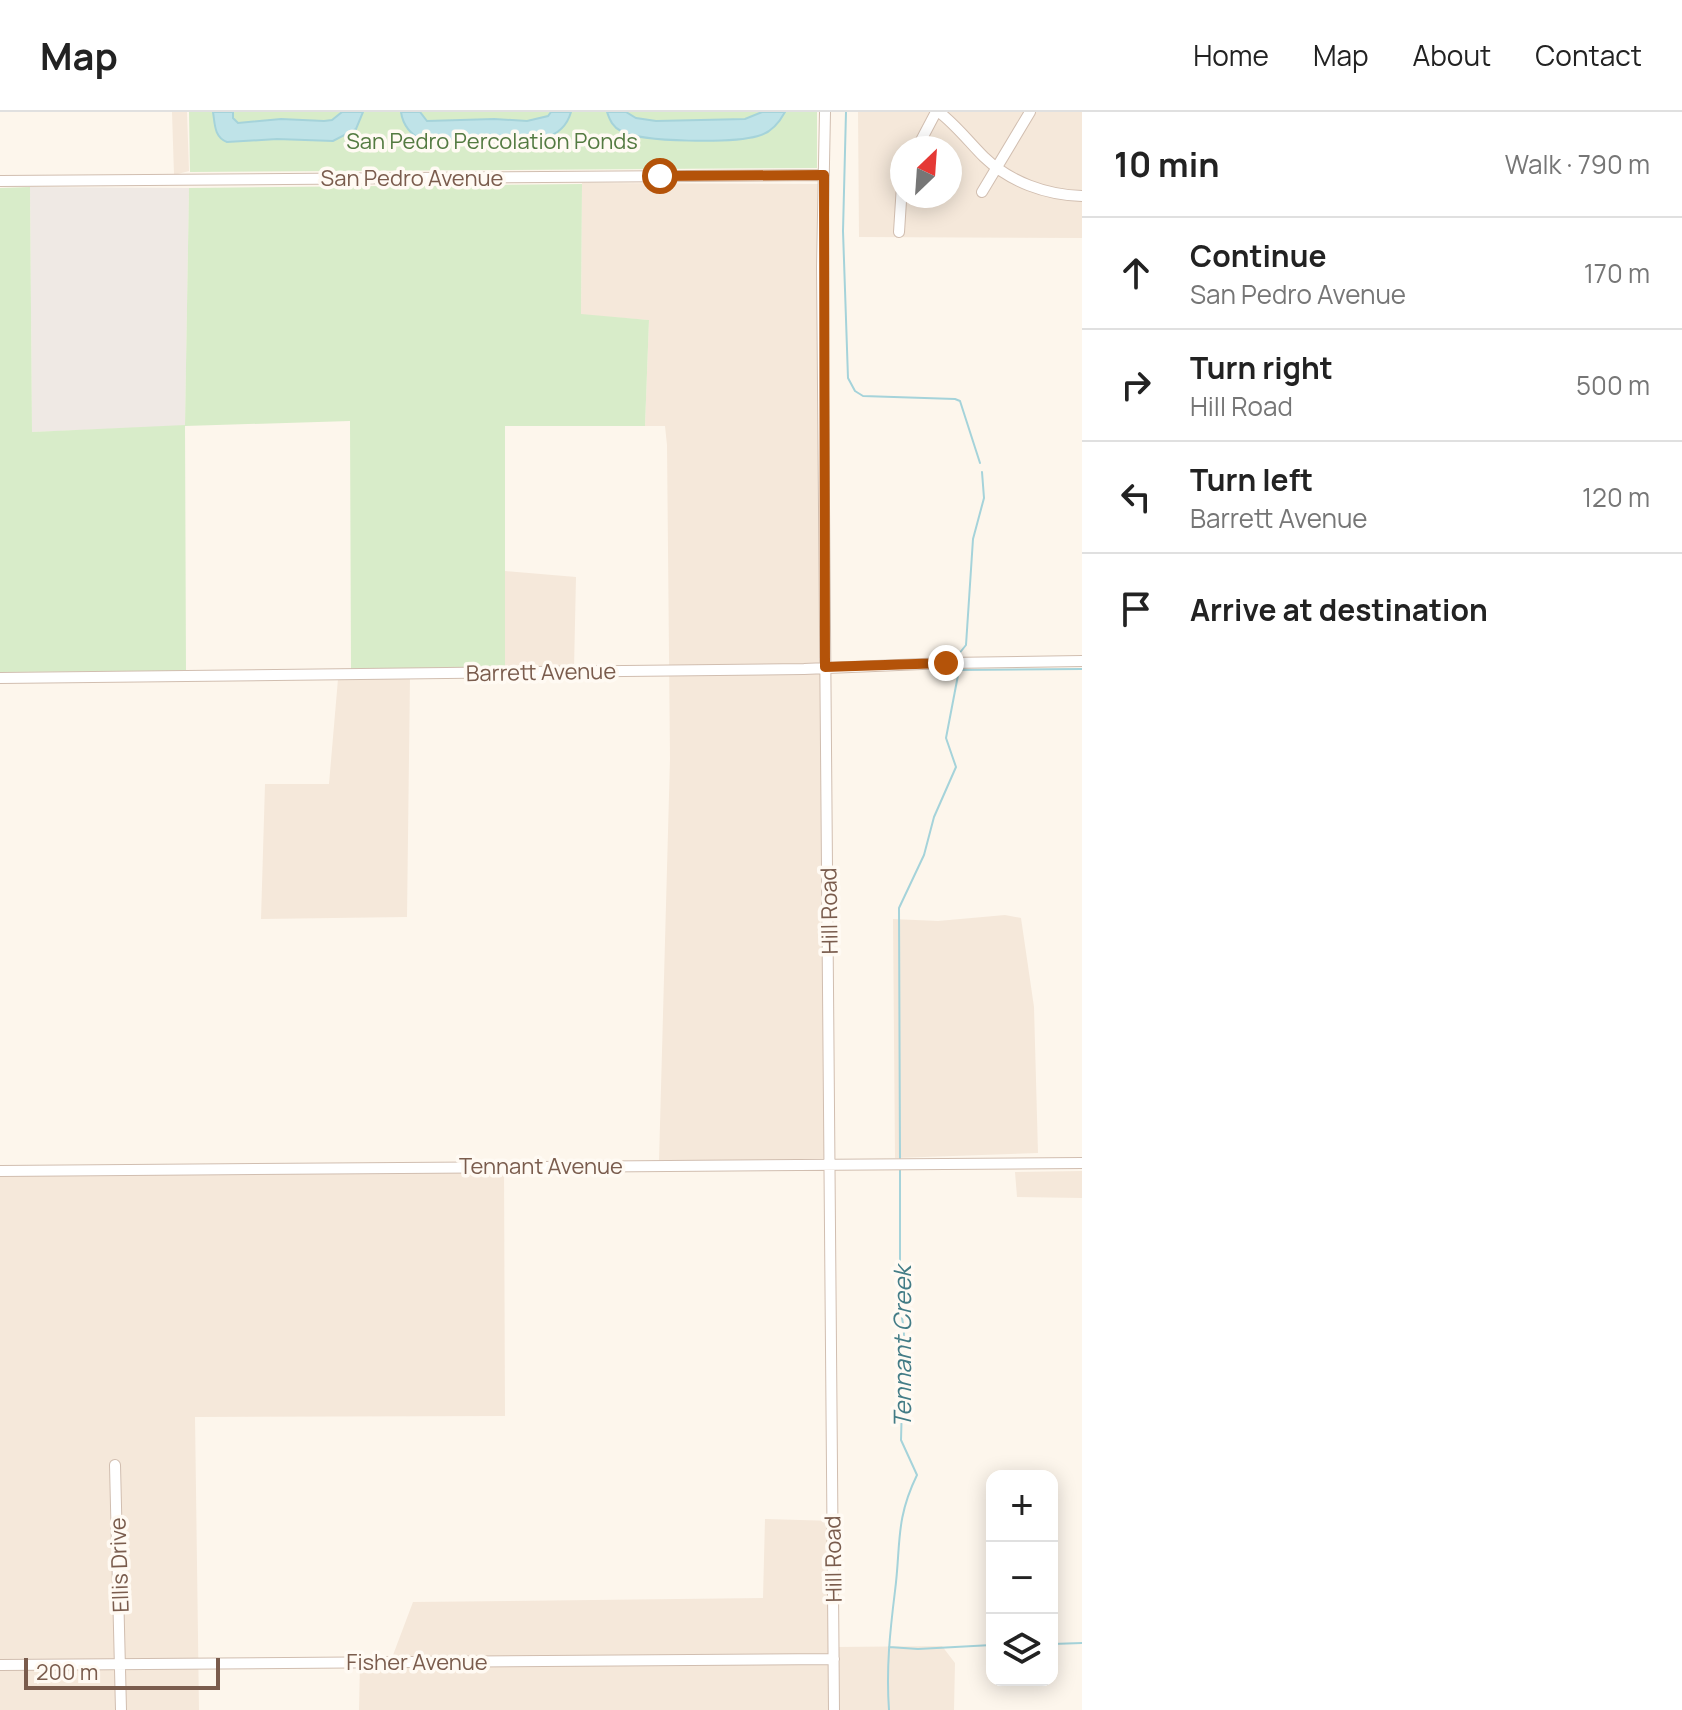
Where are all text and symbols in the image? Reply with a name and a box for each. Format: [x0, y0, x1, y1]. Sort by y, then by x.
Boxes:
text: Map [40, 29, 118, 81]
text: Home [1193, 36, 1269, 74]
text: Map [1313, 36, 1369, 74]
text: About [1413, 36, 1491, 74]
text: Contact [1535, 36, 1642, 74]
park label: San Pedro Percolation Ponds [346, 126, 638, 156]
north arrow [890, 136, 962, 208]
text: 10 min [1114, 141, 1219, 187]
text: Walk · 790 m [1505, 146, 1650, 182]
route start [642, 158, 678, 194]
street label: San Pedro Avenue [321, 163, 504, 193]
text: Continue [1190, 235, 1326, 276]
icon: ahead [1114, 251, 1158, 295]
text: 170 m [1584, 255, 1650, 291]
text: San Pedro Avenue [1190, 276, 1406, 312]
text: Turn right [1190, 347, 1333, 388]
icon: right [1114, 363, 1158, 407]
text: 500 m [1576, 367, 1650, 403]
text: Hill Road [1190, 388, 1293, 424]
text: Turn left [1190, 459, 1313, 500]
icon: left [1114, 475, 1158, 519]
text: 120 m [1582, 479, 1650, 515]
text: Barrett Avenue [1190, 500, 1368, 536]
icon: arrive [1114, 587, 1158, 631]
text: Arrive at destination [1190, 589, 1488, 630]
route end [928, 645, 964, 681]
street label: Barrett Avenue [466, 656, 617, 688]
street label: Hill Road [813, 867, 845, 955]
street label: Tennant Avenue [459, 1151, 623, 1181]
water label: Tennant Creek [885, 1263, 918, 1428]
map controls [986, 1470, 1058, 1686]
button: + [986, 1470, 1058, 1542]
street label: Hill Road [817, 1515, 849, 1603]
street label: Ellis Drive [102, 1517, 136, 1613]
button: − [986, 1542, 1058, 1614]
button: layers [986, 1614, 1058, 1686]
street label: Fisher Avenue [346, 1647, 488, 1677]
scale bar [24, 1654, 220, 1690]
text: 200 m [36, 1657, 98, 1687]

